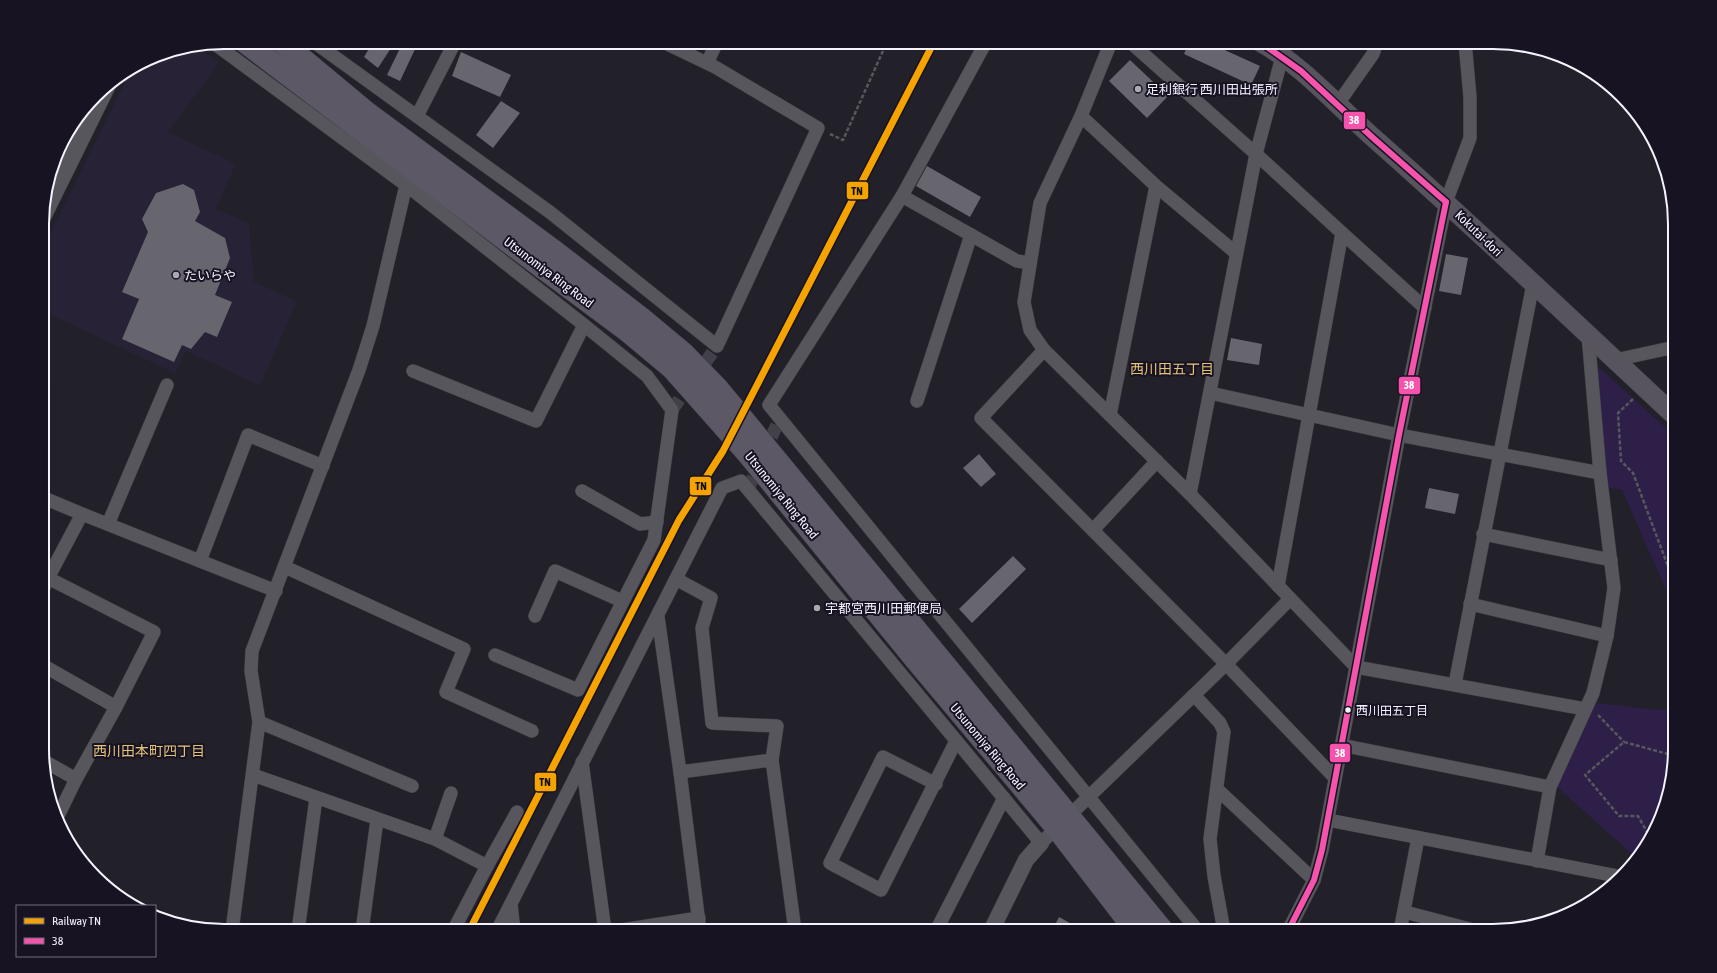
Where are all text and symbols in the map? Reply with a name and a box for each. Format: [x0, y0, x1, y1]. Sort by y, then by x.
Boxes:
place label: 足利銀行 西川田出張所 [1146, 82, 1278, 97]
marker: 足利銀行 西川田出張所 [1133, 84, 1143, 94]
line badge: 38 [1343, 111, 1366, 130]
text: 38 [1349, 114, 1359, 126]
line badge: TN [846, 181, 869, 200]
text: TN [851, 185, 863, 197]
street label: Kokutai-dori [1452, 207, 1505, 259]
street label: Utsunomiya Ring Road [501, 234, 596, 311]
place label: たいらや [184, 268, 236, 283]
marker: たいらや [171, 270, 181, 280]
district label: 西川田五丁目 [1130, 361, 1214, 377]
line badge: 38 [1398, 376, 1421, 395]
text: 38 [1404, 379, 1414, 391]
street label: Utsunomiya Ring Road [742, 449, 821, 542]
line badge: TN [689, 476, 712, 496]
text: TN [695, 480, 707, 492]
place label: 宇都宮西川田郵便局 [825, 601, 942, 616]
marker: 宇都宮西川田郵便局 [812, 603, 822, 613]
street label: Utsunomiya Ring Road [947, 700, 1028, 793]
place label: 西川田五丁目 [1356, 704, 1428, 718]
marker: 西川田五丁目 [1343, 705, 1353, 715]
district label: 西川田本町四丁目 [93, 743, 205, 759]
line badge: 38 [1329, 743, 1351, 763]
text: 38 [1335, 747, 1345, 759]
line badge: TN [534, 772, 557, 792]
text: TN [539, 776, 551, 788]
legend [16, 905, 156, 957]
text: Railway TN [52, 914, 101, 928]
text: 38 [52, 934, 64, 948]

